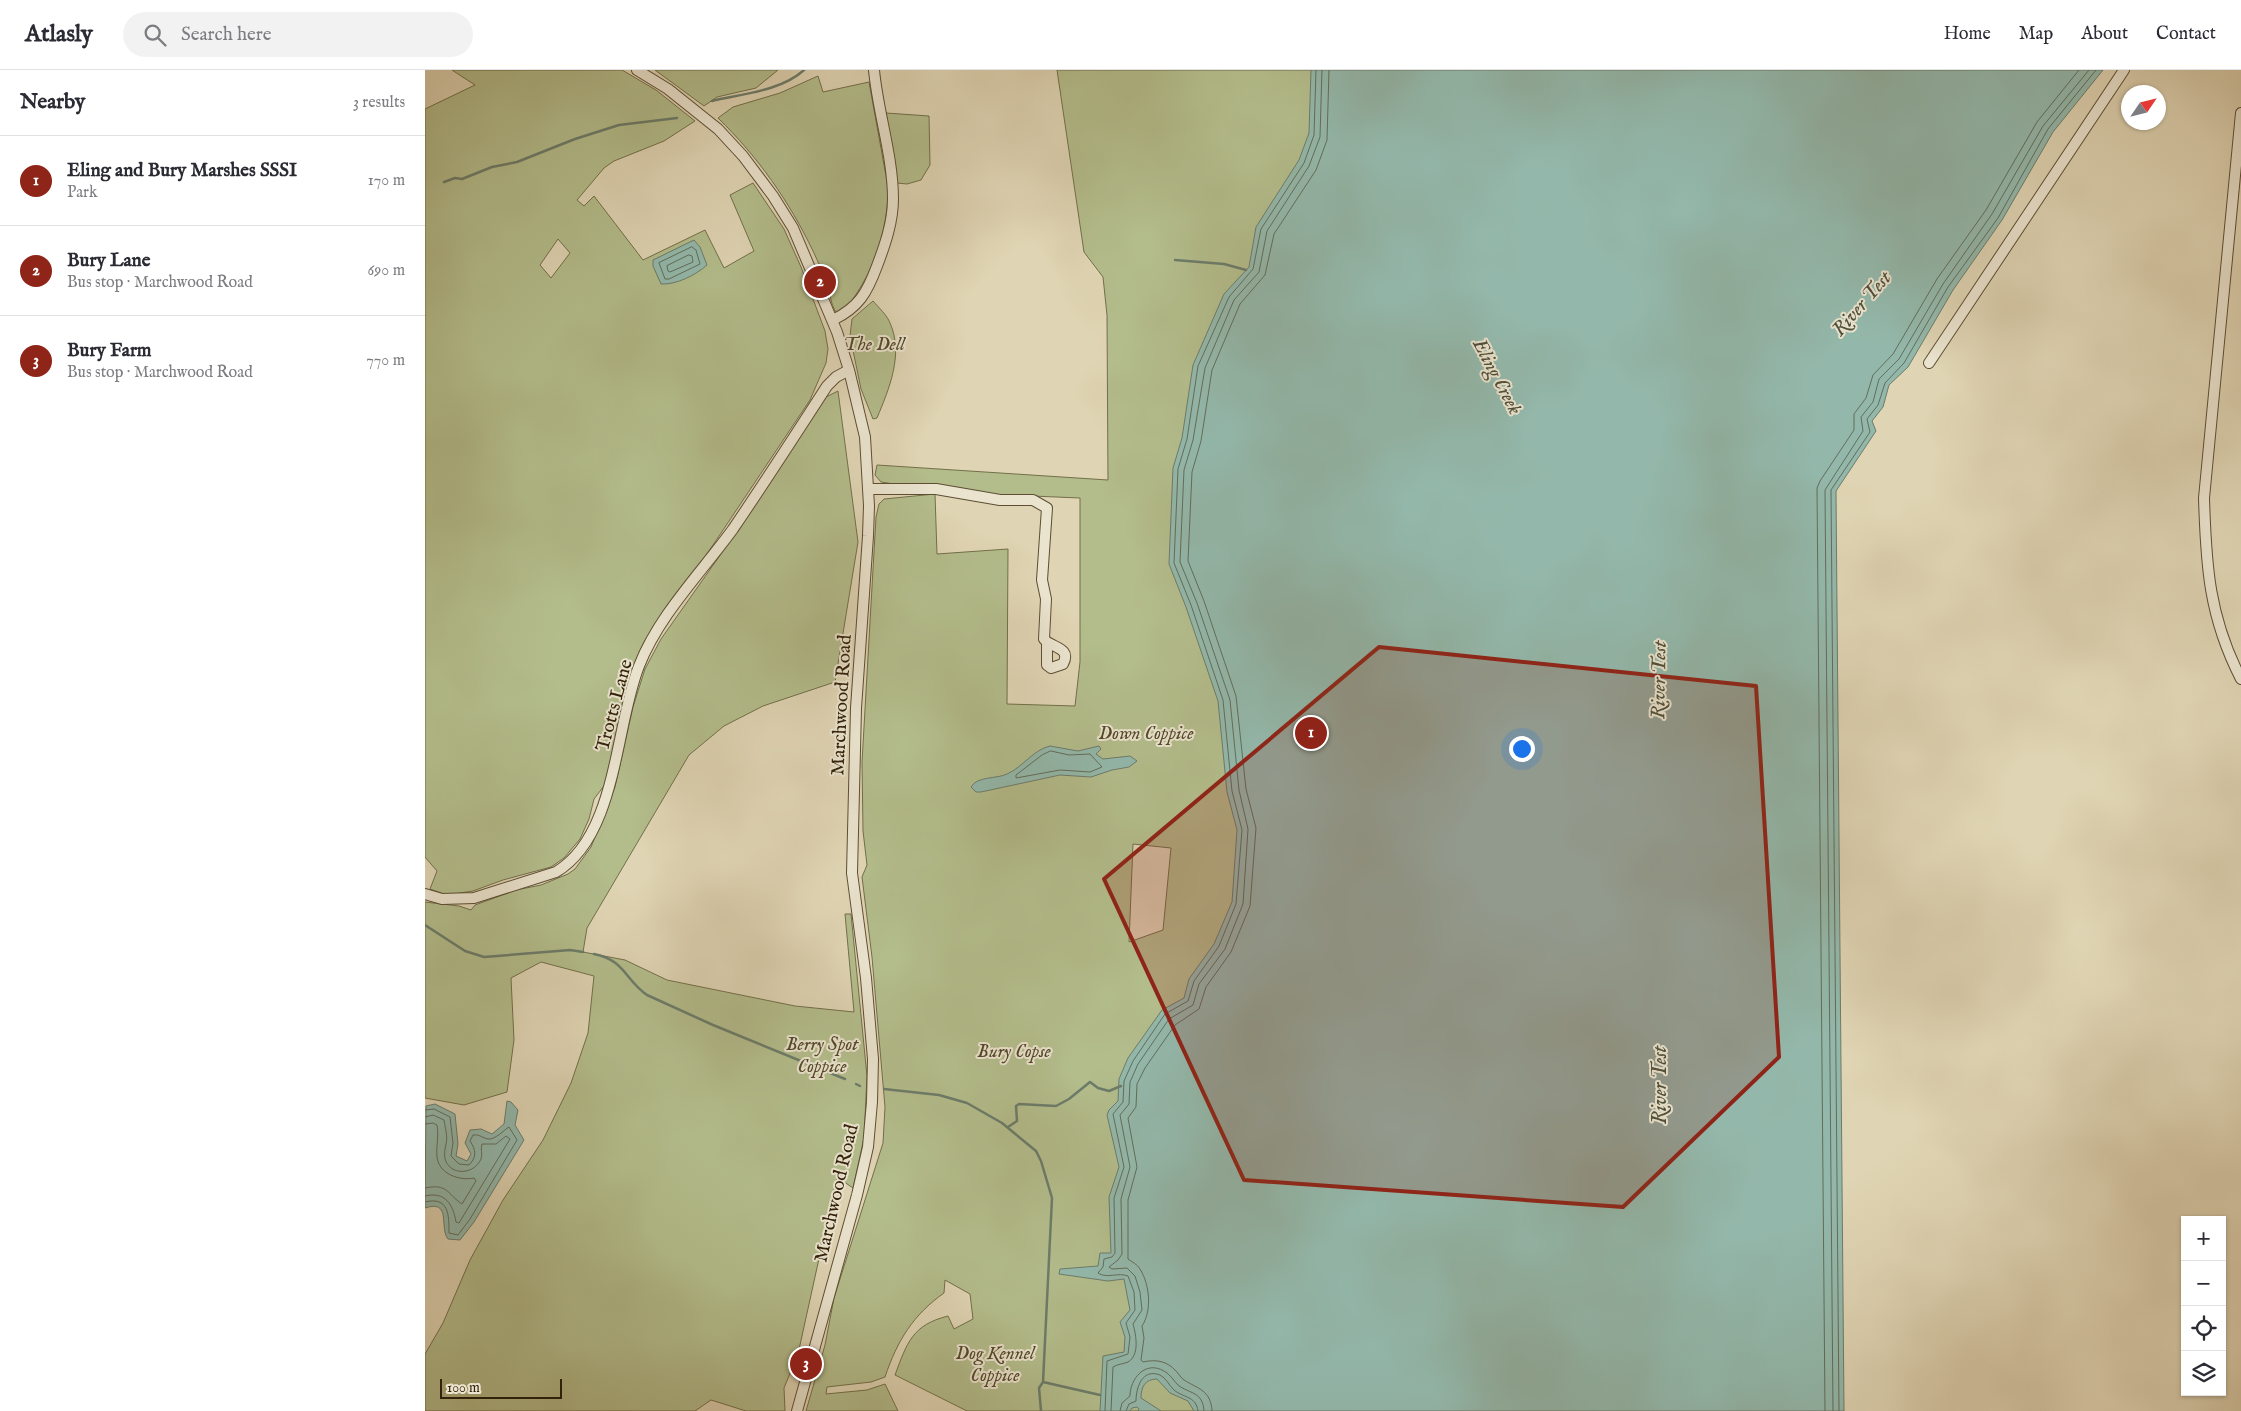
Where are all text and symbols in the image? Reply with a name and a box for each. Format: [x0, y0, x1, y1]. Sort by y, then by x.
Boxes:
search box [123, 12, 473, 57]
text: Atlasly [25, 19, 93, 50]
icon: search [141, 21, 169, 49]
text: Search here [181, 23, 271, 47]
text: Home [1944, 23, 1991, 46]
text: Map [2019, 23, 2053, 46]
text: About [2081, 23, 2128, 46]
text: Contact [2156, 23, 2216, 46]
north arrow [2121, 85, 2166, 130]
text: Nearby [20, 89, 85, 116]
text: 3 results [353, 93, 405, 113]
text: Eling and Bury Marshes SSSI [67, 159, 297, 183]
text: 1 [33, 171, 39, 191]
text: 170 m [368, 171, 405, 191]
text: Park [67, 183, 97, 203]
text: Bury Lane [67, 249, 150, 273]
text: 2 [32, 261, 40, 281]
text: 690 m [368, 261, 405, 281]
pin: 2 [804, 263, 836, 301]
water label: River Test [1827, 265, 1898, 342]
text: Bus stop · Marchwood Road [67, 273, 253, 293]
park label: The Dell [843, 333, 906, 357]
water label: Eling Creek [1465, 334, 1527, 419]
text: Bury Farm [67, 339, 152, 363]
text: 3 [33, 351, 39, 371]
text: 770 m [366, 351, 405, 371]
text: Bus stop · Marchwood Road [67, 363, 253, 383]
street label: Marchwood Road [826, 633, 858, 776]
water label: River Test [1646, 639, 1673, 719]
street label: Trotts Lane [591, 657, 639, 754]
pin: 1 [1295, 714, 1327, 752]
park label: Down Coppice [1098, 722, 1194, 746]
your location [1509, 736, 1535, 762]
park label: Berry Spot Coppice [786, 1033, 859, 1079]
park label: Bury Copse [977, 1040, 1052, 1064]
water label: River Test [1648, 1044, 1673, 1124]
street label: Marchwood Road [809, 1121, 865, 1265]
map controls [2181, 1216, 2226, 1396]
button: + [2181, 1216, 2226, 1261]
button: − [2181, 1261, 2226, 1306]
button: locate [2181, 1306, 2226, 1351]
park label: Dog Kennel Coppice [956, 1342, 1036, 1388]
pin: 3 [790, 1345, 822, 1383]
button: layers [2181, 1351, 2226, 1396]
scale bar [440, 1376, 563, 1399]
text: 100 m [447, 1379, 480, 1397]

